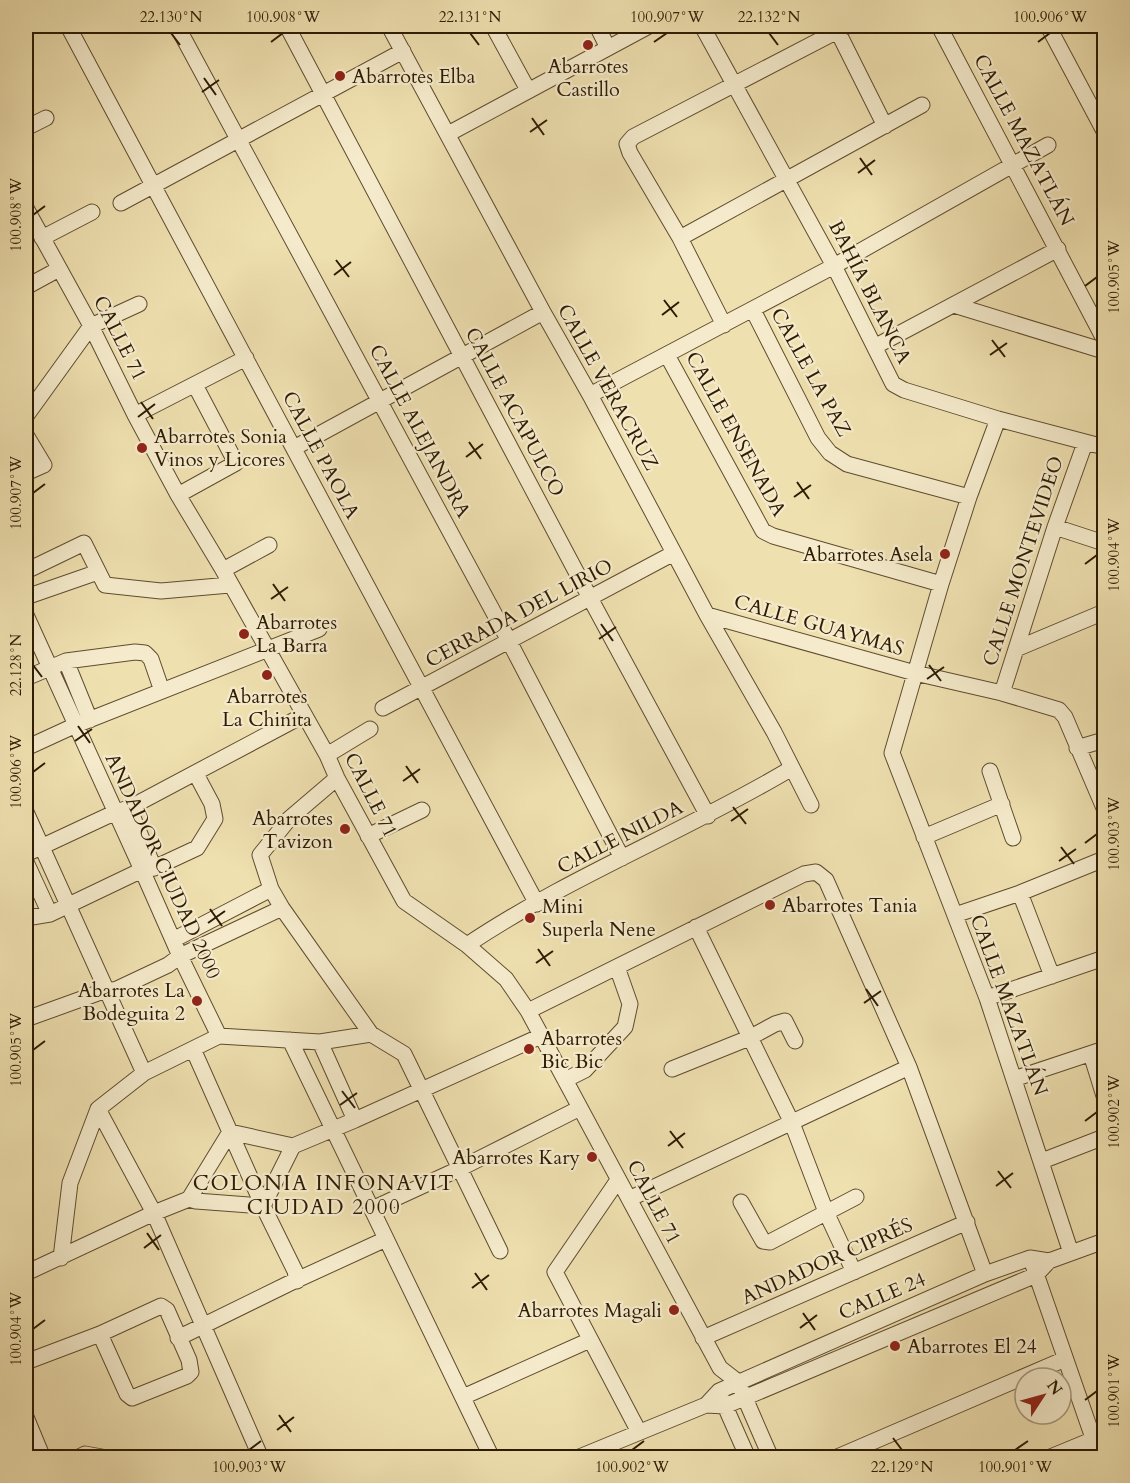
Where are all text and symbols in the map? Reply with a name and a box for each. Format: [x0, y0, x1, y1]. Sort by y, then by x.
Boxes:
text: 22.130°N [140, 7, 203, 27]
text: 100.908°W [246, 7, 321, 27]
text: 22.131°N [439, 7, 502, 27]
text: 100.907°W [630, 7, 705, 27]
text: 22.132°N [738, 7, 801, 27]
text: 100.906°W [1013, 7, 1088, 27]
marker: Abarrotes Castillo [581, 38, 595, 52]
street label: CALLE MAZATLÁN [967, 49, 1081, 231]
place label: Abarrotes Castillo [547, 53, 629, 103]
place label: Abarrotes Elba [352, 63, 476, 90]
marker: Abarrotes Elba [333, 69, 347, 83]
text: 100.908°W [6, 177, 26, 252]
street label: BAHÍA BLANCA [822, 216, 918, 369]
text: 100.905°W [1104, 239, 1124, 314]
street label: CALLE 71 [87, 291, 153, 385]
street label: CALLE VERACRUZ [551, 299, 665, 475]
street label: CALLE LA PAZ [764, 303, 858, 441]
street label: CALLE ACAPULCO [459, 323, 571, 501]
street label: CALLE ALEJANDRA [363, 340, 477, 523]
street label: CALLE ENSENADA [679, 347, 793, 522]
street label: CALLE PAOLA [276, 386, 366, 524]
place label: Abarrotes Sonia Vinos y Licores [154, 423, 287, 473]
marker: Abarrotes Sonia Vinos y Licores [135, 441, 149, 455]
street label: CALLE MONTEVIDEO [976, 453, 1070, 669]
text: 100.907°W [6, 455, 26, 530]
text: 100.904°W [1104, 517, 1124, 592]
place label: Abarrotes Asela [803, 541, 933, 568]
marker: Abarrotes Asela [938, 547, 952, 561]
street label: CERRADA DEL LIRIO [421, 552, 617, 674]
street label: CALLE GUAYMAS [731, 588, 907, 662]
place label: Abarrotes La Barra [256, 609, 337, 659]
marker: Abarrotes La Barra [237, 627, 251, 641]
text: 22.128°N [6, 633, 26, 696]
marker: Abarrotes La Chinita [260, 668, 274, 682]
place label: Abarrotes La Chinita [222, 683, 312, 733]
text: 100.906°W [6, 734, 26, 809]
street label: CALLE 71 [338, 748, 404, 842]
street label: ANDADOR CIUDAD 2000 [99, 749, 227, 983]
street label: CALLE NILDA [552, 793, 688, 880]
text: 100.903°W [1104, 796, 1124, 871]
place label: Abarrotes Tavizon [252, 805, 334, 855]
marker: Abarrotes Tavizon [338, 822, 352, 836]
place label: Abarrotes Tania [782, 892, 918, 919]
place label: Mini Superla Nene [542, 893, 656, 943]
marker: Abarrotes Tania [763, 898, 777, 912]
marker: Mini Superla Nene [523, 911, 537, 925]
street label: CALLE MAZATLÁN [964, 911, 1054, 1099]
place label: Abarrotes La Bodeguita 2 [78, 977, 185, 1027]
marker: Abarrotes La Bodeguita 2 [190, 994, 204, 1008]
text: 100.905°W [6, 1012, 26, 1087]
place label: Abarrotes Bic Bic [541, 1025, 622, 1075]
marker: Abarrotes Bic Bic [522, 1042, 536, 1056]
text: 100.902°W [1104, 1074, 1124, 1149]
place label: Abarrotes Kary [452, 1144, 580, 1171]
marker: Abarrotes Kary [585, 1150, 599, 1164]
street label: CALLE 71 [620, 1155, 688, 1249]
district label: COLONIA INFONAVIT CIUDAD 2000 [193, 1169, 455, 1222]
street label: ANDADOR CIPRÉS [737, 1211, 917, 1311]
street label: CALLE 24 [834, 1266, 930, 1326]
text: 100.904°W [6, 1291, 26, 1366]
place label: Abarrotes Magali [517, 1297, 662, 1324]
marker: Abarrotes Magali [667, 1303, 681, 1317]
place label: Abarrotes El 24 [907, 1333, 1037, 1360]
marker: Abarrotes El 24 [888, 1339, 902, 1353]
text: 100.901°W [1104, 1353, 1124, 1428]
north arrow [1013, 1366, 1073, 1426]
text: N [1041, 1376, 1067, 1400]
text: 100.903°W [212, 1457, 287, 1477]
text: 100.902°W [595, 1457, 670, 1477]
text: 22.129°N [871, 1457, 934, 1477]
text: 100.901°W [978, 1457, 1053, 1477]

